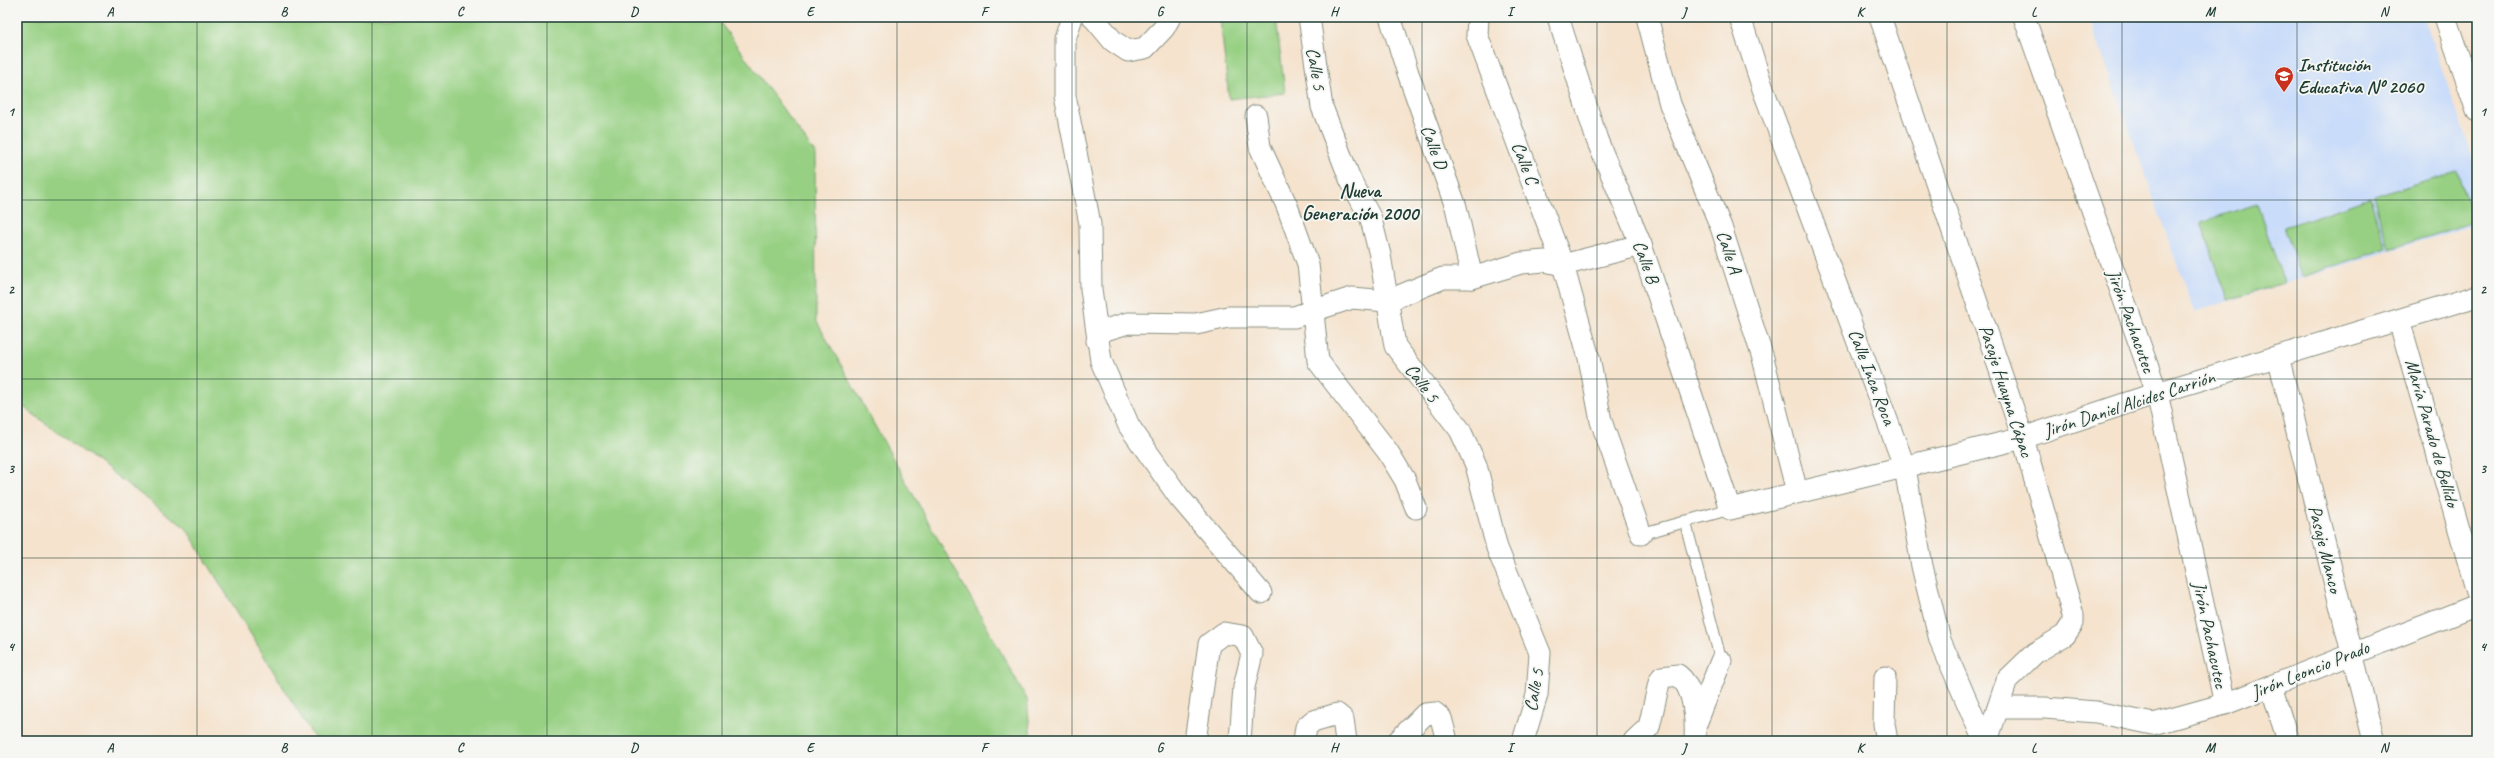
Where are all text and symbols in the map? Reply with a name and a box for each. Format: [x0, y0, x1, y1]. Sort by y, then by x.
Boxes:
text: A [107, 4, 115, 20]
text: B [281, 4, 289, 20]
text: C [457, 4, 465, 20]
text: D [630, 4, 639, 20]
text: E [807, 4, 816, 20]
text: F [981, 4, 990, 20]
text: G [1157, 4, 1165, 20]
text: H [1330, 4, 1340, 20]
text: I [1507, 4, 1516, 20]
text: J [1681, 4, 1688, 20]
text: K [1857, 4, 1867, 20]
text: L [2031, 4, 2038, 20]
text: M [2205, 4, 2216, 20]
text: N [2380, 4, 2391, 20]
street label: Calle 5 [1300, 46, 1332, 94]
place label: Institución Educativa Nº 2060 [2298, 53, 2425, 99]
school or university icon: Institución Educativa Nº 2060 [2273, 65, 2295, 93]
text: 1 [8, 104, 16, 120]
text: 1 [2480, 104, 2488, 120]
street label: Calle D [1415, 122, 1454, 174]
street label: Calle C [1506, 138, 1545, 190]
district label: Nueva Generación 2000 [1302, 178, 1420, 226]
street label: Calle A [1711, 227, 1748, 278]
street label: Calle B [1627, 237, 1665, 288]
street label: Jirón Pachacutec [2101, 265, 2161, 377]
text: 2 [8, 282, 15, 298]
text: 2 [2480, 282, 2487, 298]
street label: Pasaje Huayna Cápac [1973, 322, 2039, 461]
street label: Calle Inca Roca [1843, 326, 1902, 430]
street label: María Parado de Bellido [2399, 356, 2465, 512]
street label: Calle 5 [1399, 359, 1445, 409]
street label: Jirón Daniel Alcides Carrión [2039, 365, 2218, 443]
text: 3 [8, 461, 15, 477]
text: 3 [2480, 461, 2487, 477]
street label: Pasaje Manco [2303, 503, 2348, 597]
street label: Jirón Pachacutec [2187, 578, 2233, 692]
street label: Jirón Leoncio Prado [2247, 635, 2374, 705]
text: 4 [8, 639, 16, 655]
text: 4 [2480, 639, 2488, 655]
street label: Calle 5 [1518, 665, 1550, 713]
text: A [107, 740, 115, 756]
text: B [281, 740, 289, 756]
text: C [457, 740, 465, 756]
text: D [630, 740, 639, 756]
text: E [807, 740, 816, 756]
text: F [981, 740, 990, 756]
text: G [1157, 740, 1165, 756]
text: H [1330, 740, 1340, 756]
text: I [1507, 740, 1516, 756]
text: J [1681, 740, 1688, 756]
text: K [1857, 740, 1867, 756]
text: L [2031, 740, 2038, 756]
text: M [2205, 740, 2216, 756]
text: N [2380, 740, 2391, 756]

